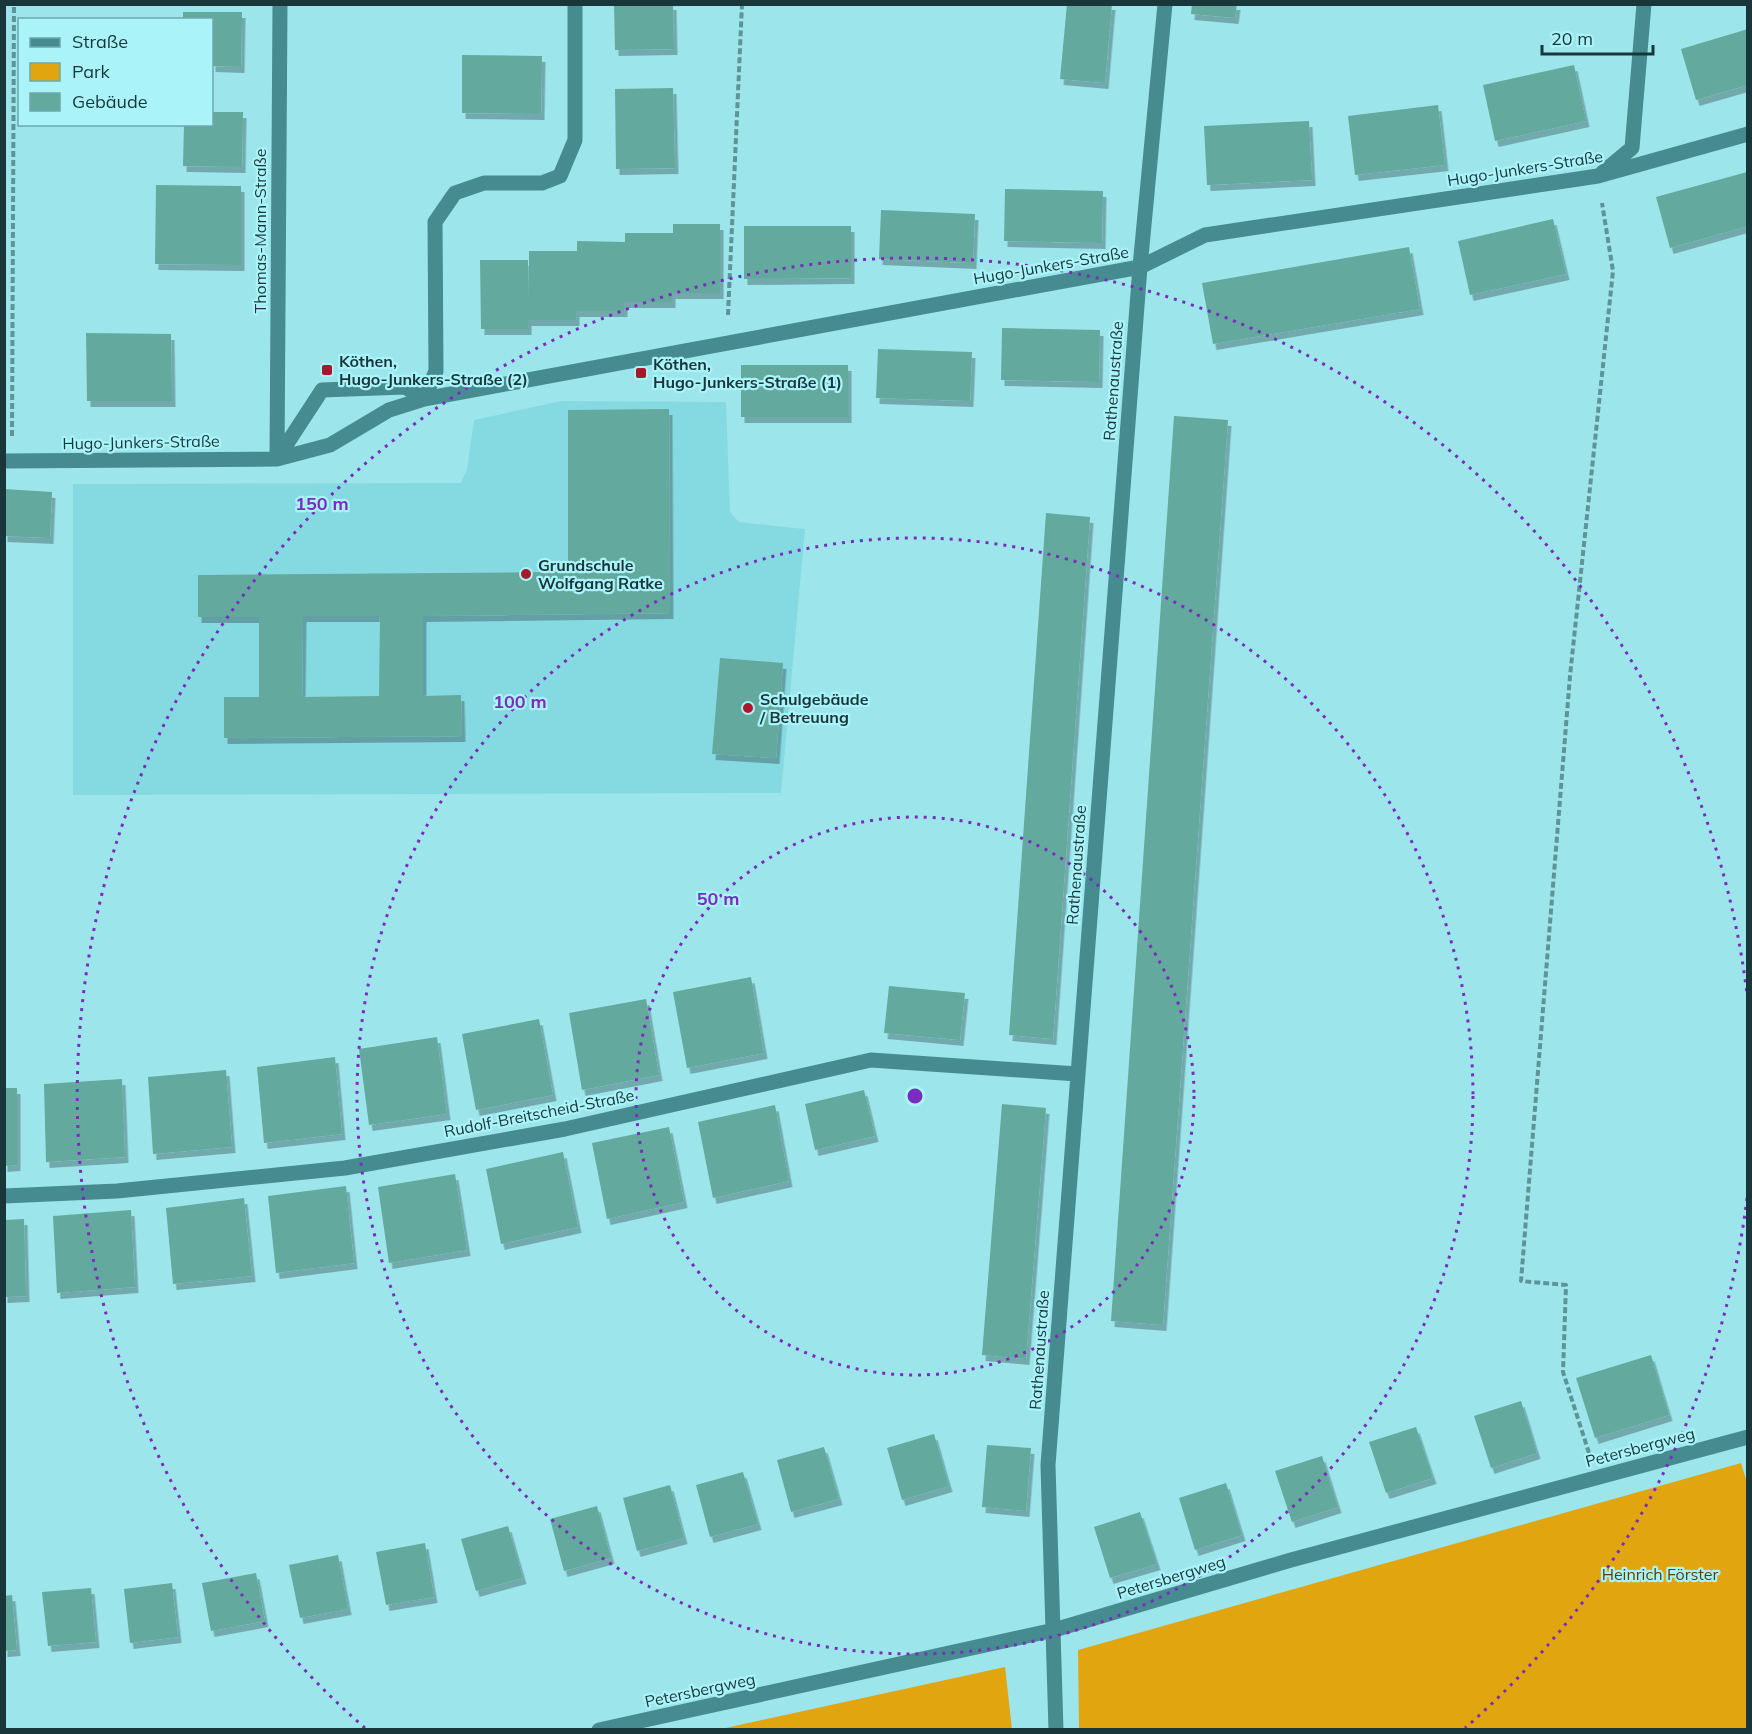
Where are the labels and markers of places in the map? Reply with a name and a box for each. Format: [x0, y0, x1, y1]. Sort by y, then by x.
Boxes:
place label: Köthen, Hugo-Junkers-Straße (2) [339, 351, 528, 389]
place label: Köthen, Hugo-Junkers-Straße (1) [653, 354, 842, 392]
marker: Köthen, Hugo-Junkers-Straße (2) [320, 363, 334, 377]
marker: Köthen, Hugo-Junkers-Straße (1) [634, 366, 648, 380]
place label: Grundschule Wolfgang Ratke [538, 555, 663, 593]
marker: Grundschule Wolfgang Ratke [519, 567, 533, 581]
place label: Schulgebäude / Betreuung [759, 689, 869, 727]
marker: Schulgebäude / Betreuung [741, 701, 755, 715]
centre of rings [905, 1086, 925, 1106]

